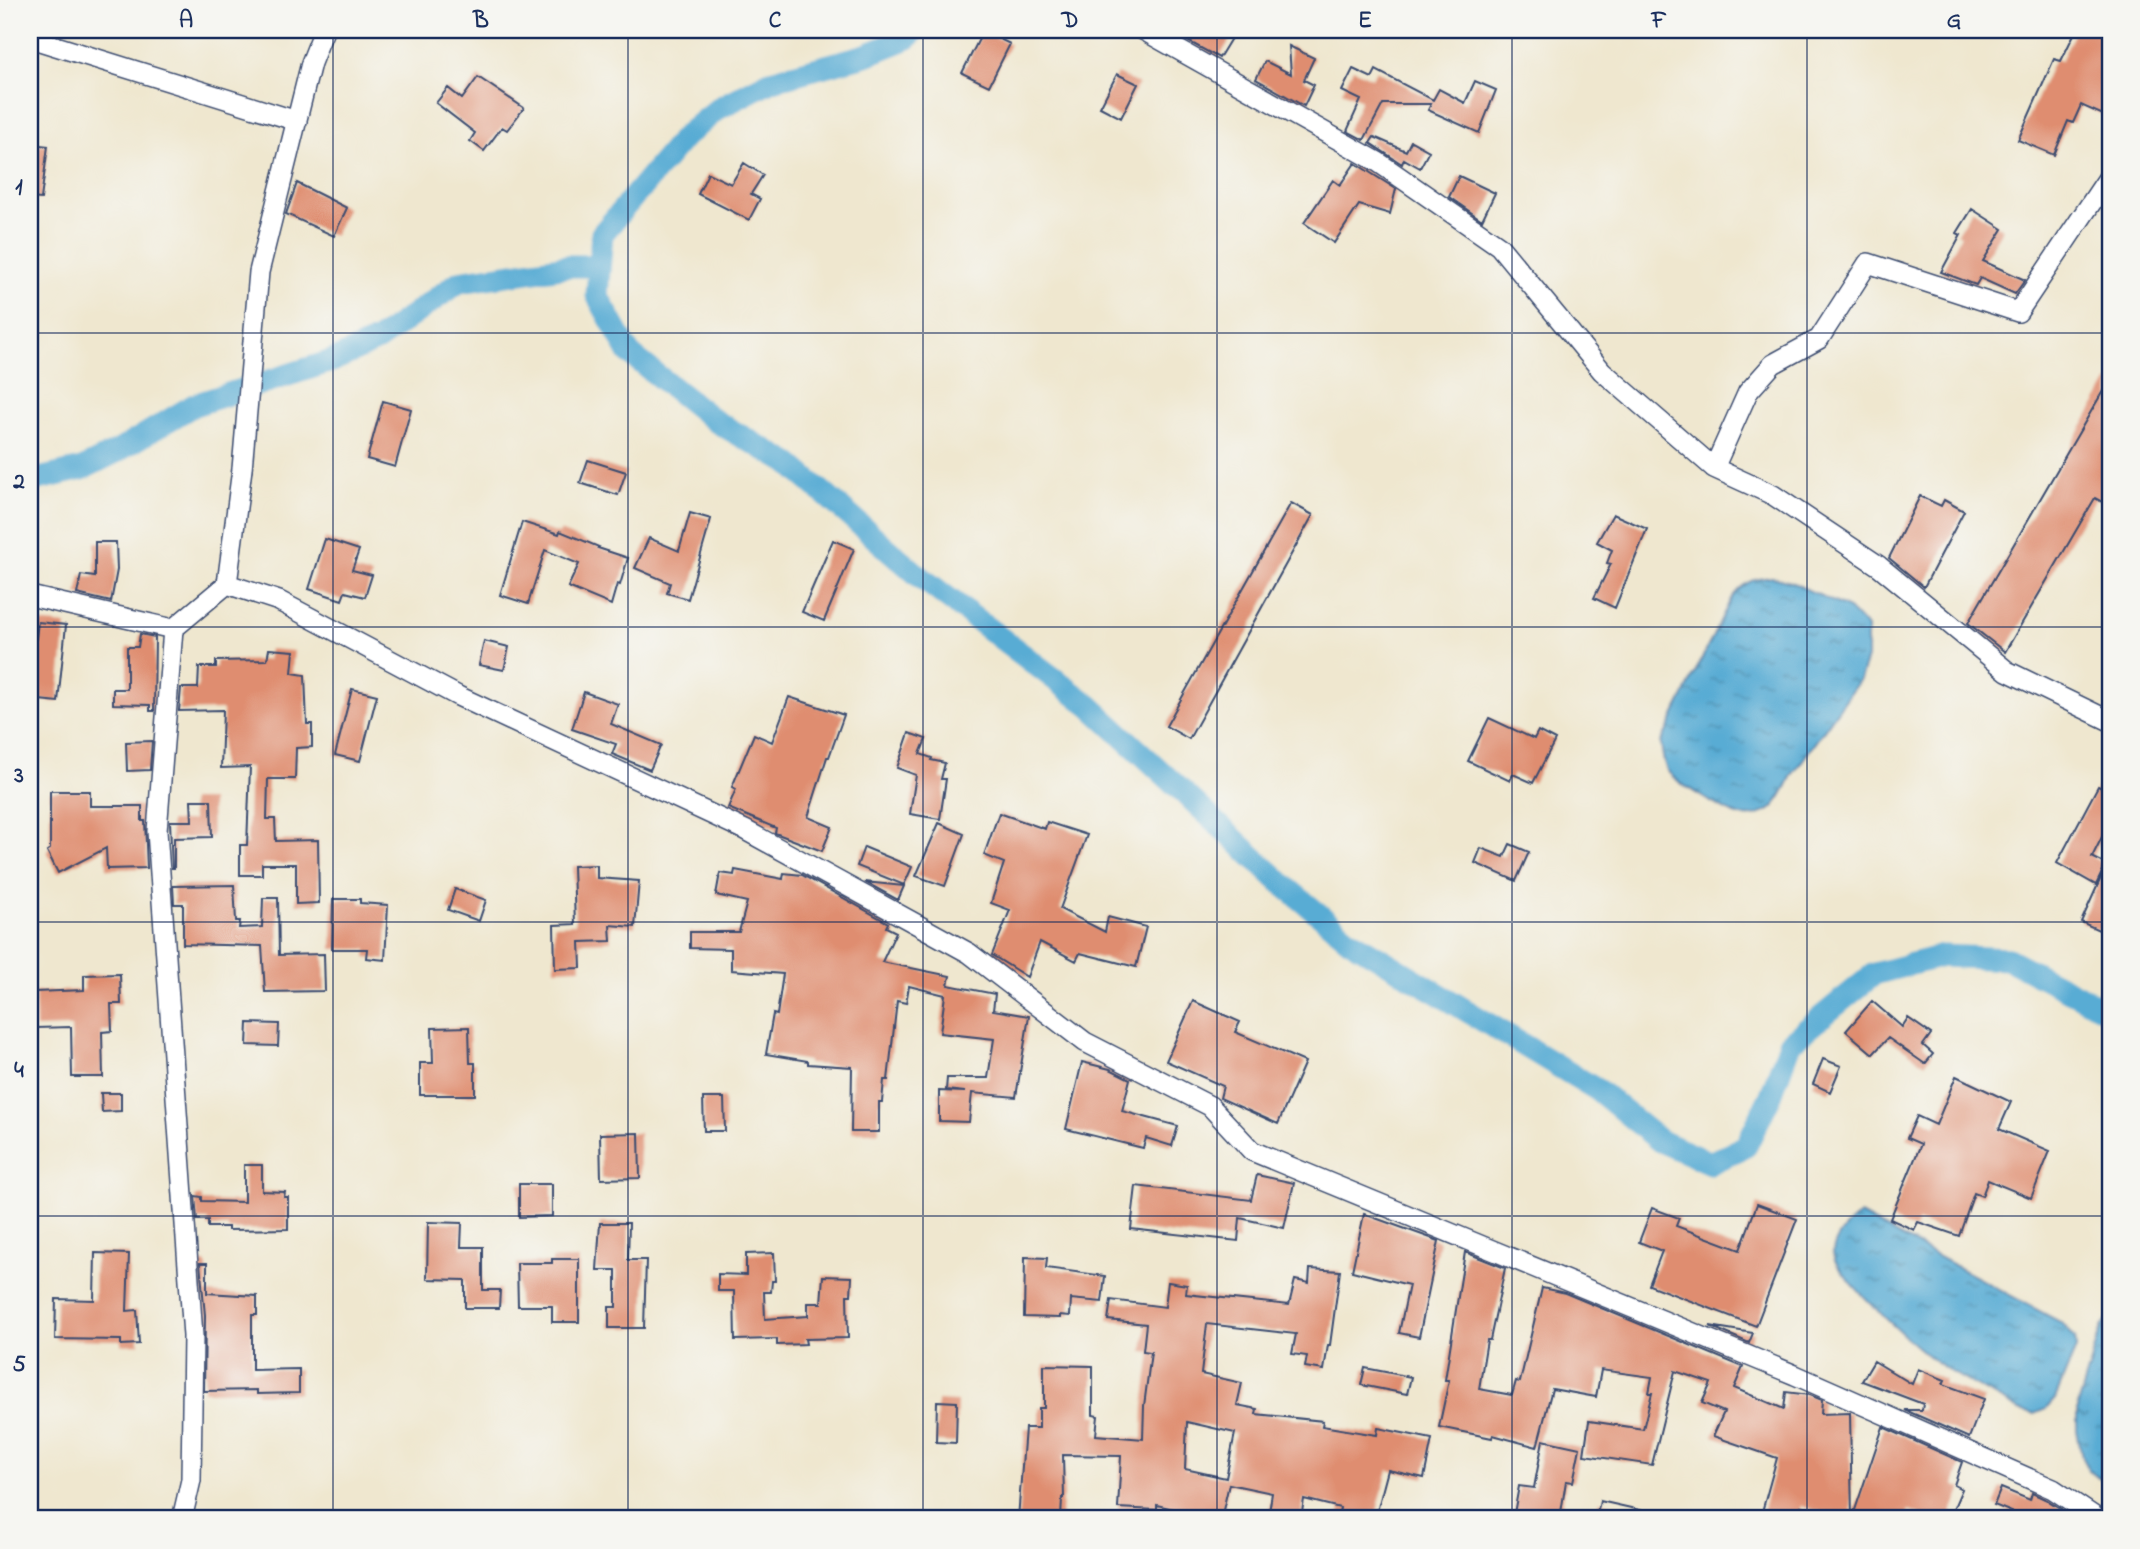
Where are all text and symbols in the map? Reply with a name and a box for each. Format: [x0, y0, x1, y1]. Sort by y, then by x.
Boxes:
text: A [179, 5, 193, 38]
text: B [472, 5, 489, 38]
text: C [769, 5, 782, 38]
text: D [1061, 5, 1078, 38]
text: E [1358, 5, 1372, 38]
text: F [1651, 5, 1667, 38]
text: G [1947, 5, 1961, 38]
text: 1 [15, 172, 23, 205]
text: 2 [12, 466, 25, 499]
text: 3 [13, 760, 24, 793]
text: 4 [14, 1055, 24, 1088]
text: 5 [12, 1349, 26, 1382]

